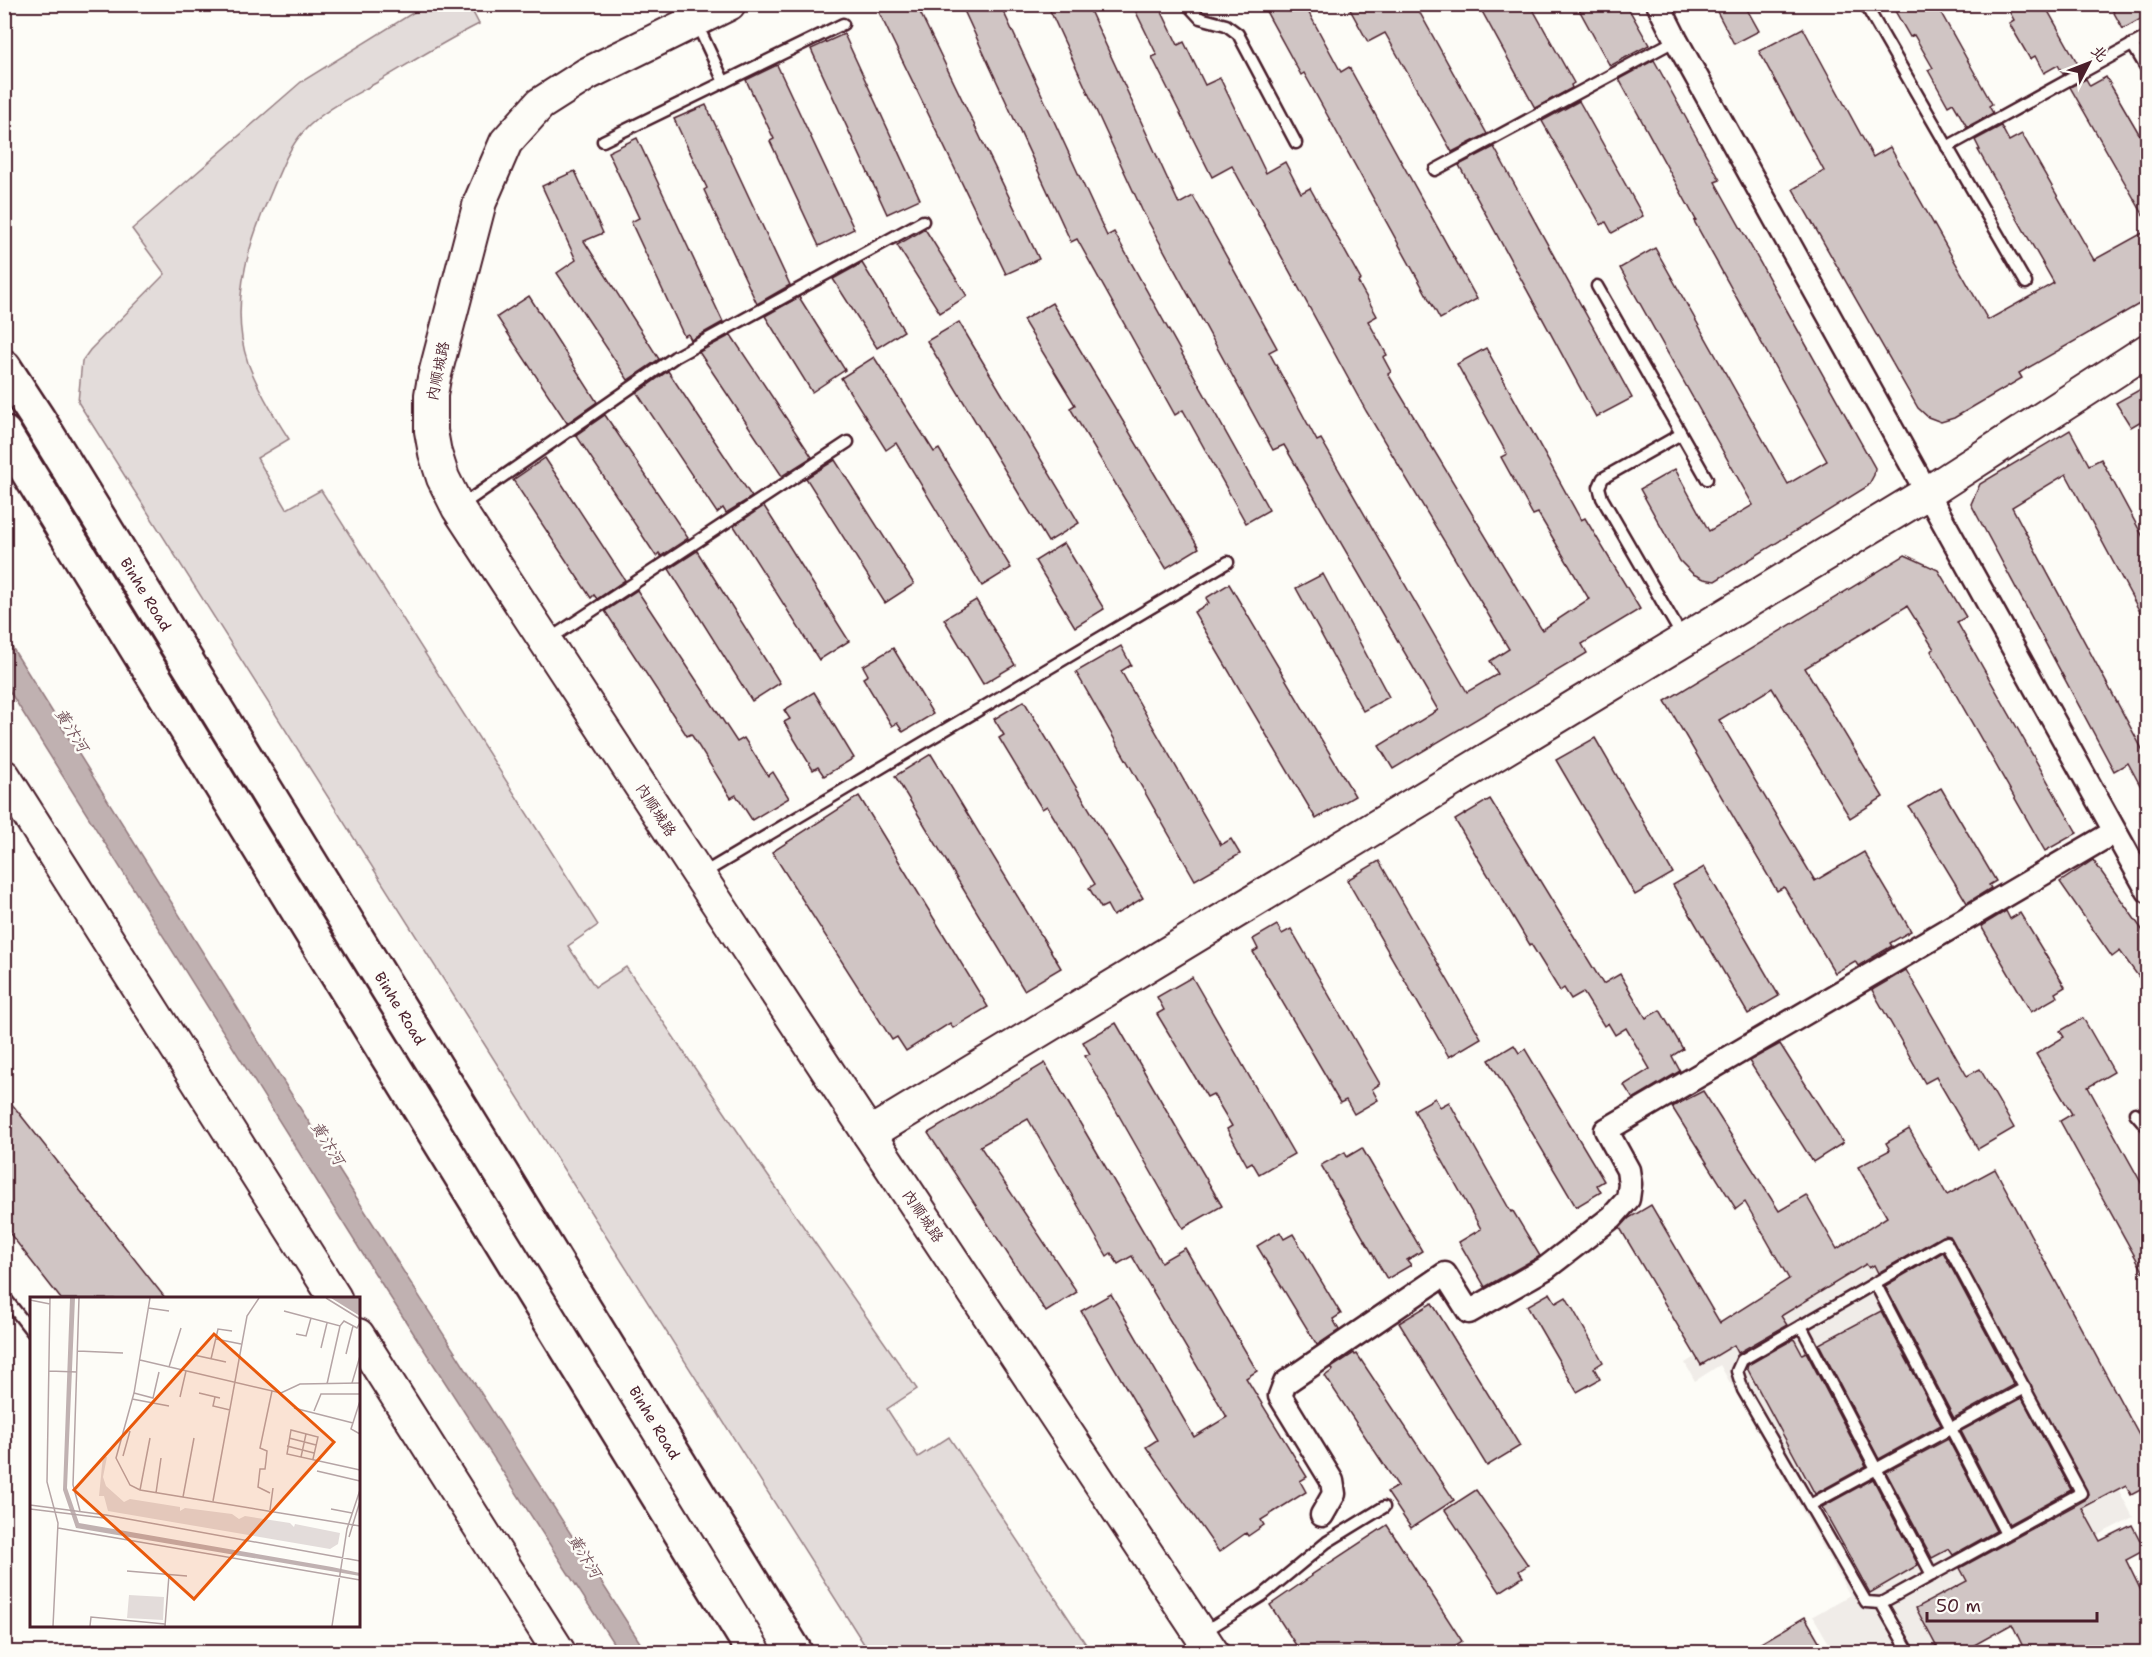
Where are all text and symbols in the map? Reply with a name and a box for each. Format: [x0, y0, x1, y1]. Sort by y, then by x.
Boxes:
north arrow [2059, 33, 2119, 93]
text: 北 [2087, 40, 2113, 66]
street label: 内顺城路 [422, 340, 454, 402]
street label: Binhe Road [116, 554, 176, 635]
water label: 黄汴河 [50, 704, 95, 758]
street label: 内顺城路 [631, 779, 681, 841]
street label: Binhe Road [370, 968, 430, 1049]
water label: 黄汴河 [306, 1117, 351, 1171]
street label: 内顺城路 [898, 1186, 948, 1246]
inset map [30, 1297, 360, 1627]
street label: Binhe Road [624, 1382, 685, 1464]
water label: 黄汴河 [563, 1530, 608, 1584]
scale bar [1927, 1585, 2096, 1623]
text: 50 m [1936, 1594, 1981, 1618]

